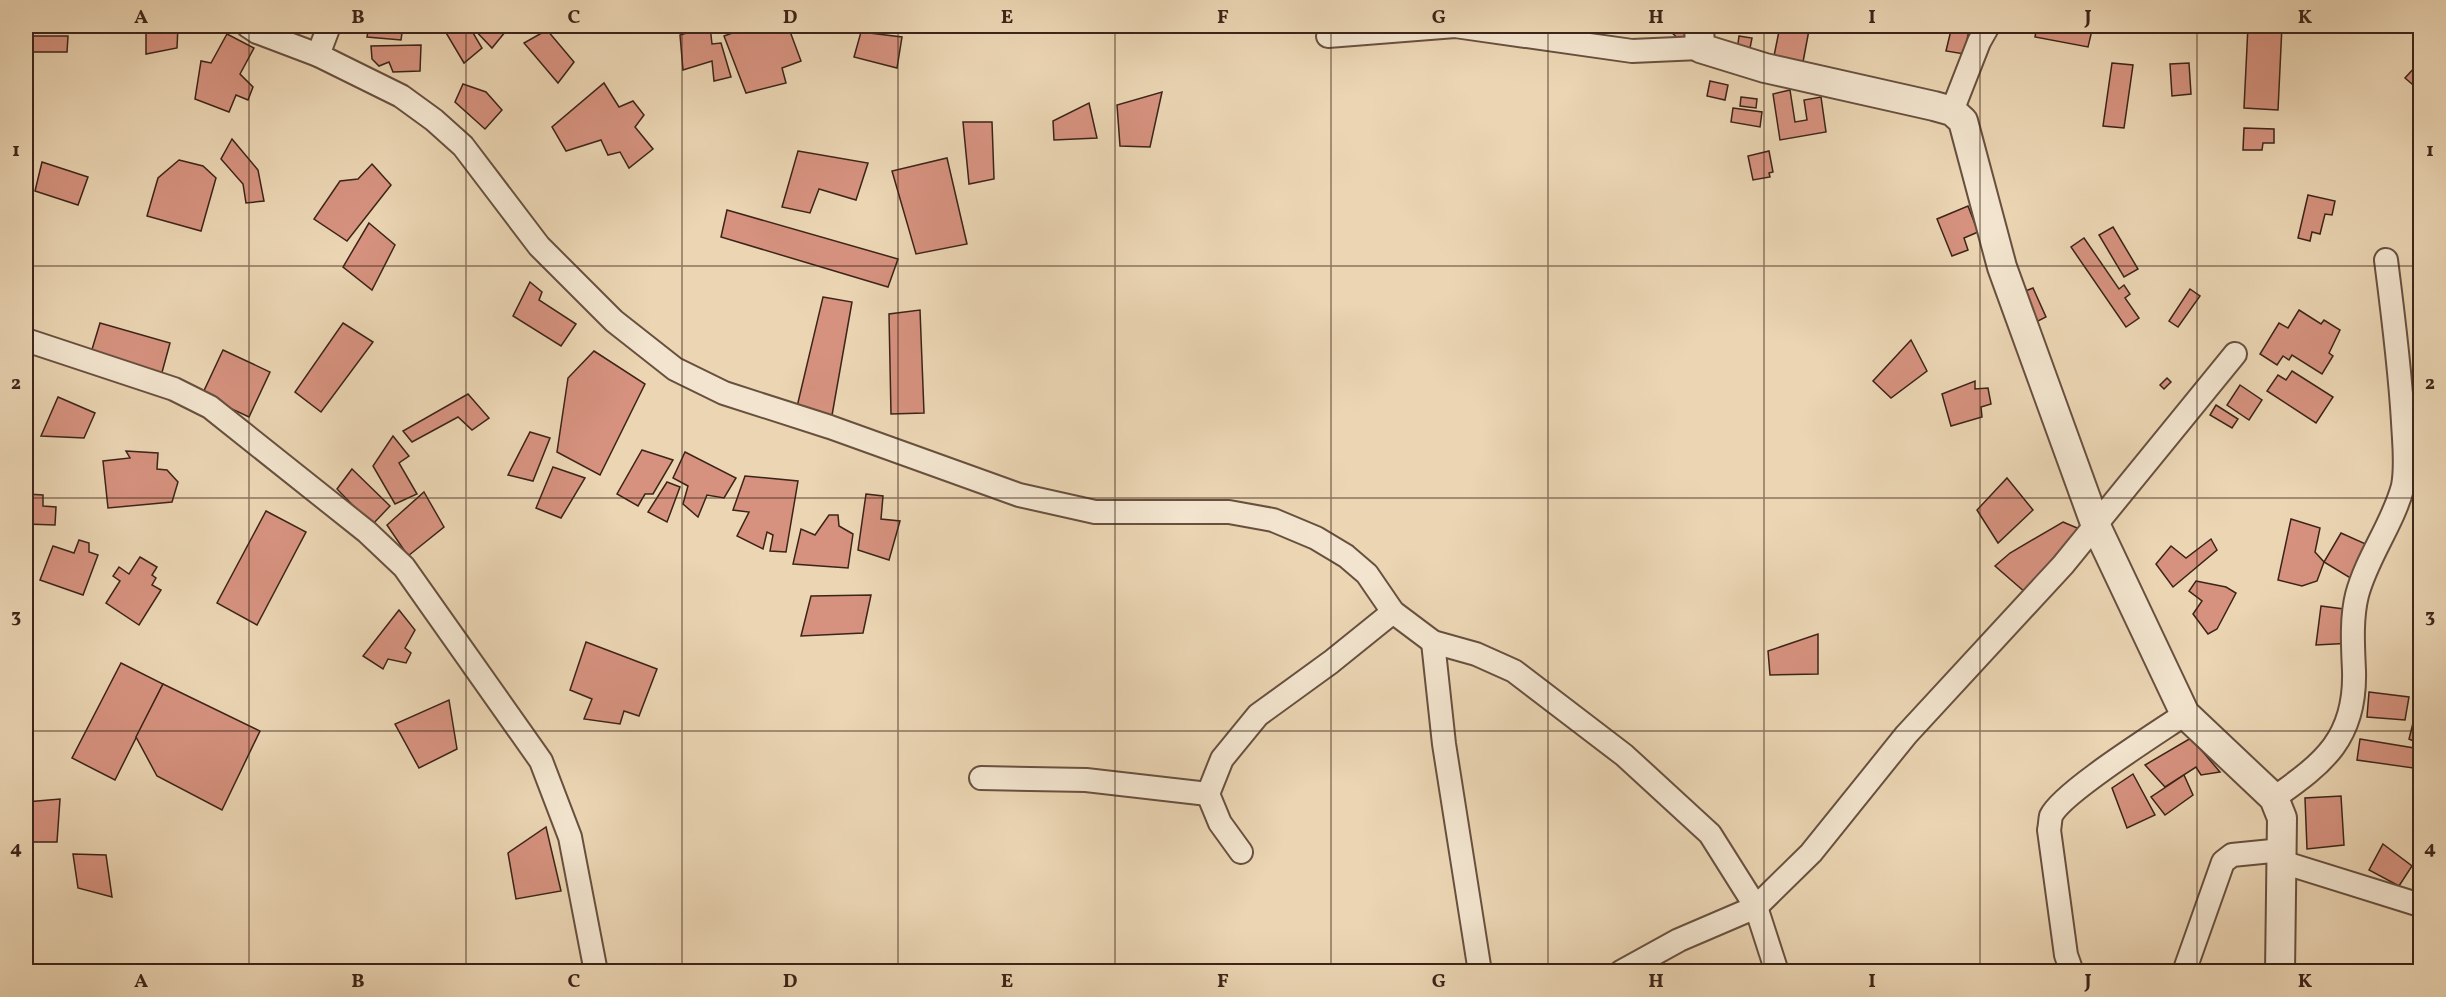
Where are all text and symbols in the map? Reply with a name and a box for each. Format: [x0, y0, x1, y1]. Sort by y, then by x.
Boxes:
text: A [134, 4, 148, 32]
text: B [351, 4, 365, 32]
text: C [568, 4, 581, 32]
text: D [783, 4, 797, 32]
text: E [1001, 4, 1013, 32]
text: F [1217, 4, 1229, 32]
text: G [1432, 4, 1446, 32]
text: H [1648, 4, 1664, 32]
text: I [1868, 4, 1876, 32]
text: J [2083, 4, 2092, 32]
text: K [2298, 4, 2313, 32]
text: 1 [12, 137, 20, 165]
text: 1 [2426, 137, 2434, 165]
text: 2 [11, 370, 21, 398]
text: 2 [2425, 370, 2435, 398]
text: 3 [11, 603, 21, 631]
text: 3 [2425, 603, 2435, 631]
text: 4 [10, 835, 22, 863]
text: 4 [2424, 835, 2436, 863]
text: A [134, 968, 148, 996]
text: B [351, 968, 365, 996]
text: C [568, 968, 581, 996]
text: D [783, 968, 797, 996]
text: E [1001, 968, 1013, 996]
text: F [1217, 968, 1229, 996]
text: G [1432, 968, 1446, 996]
text: H [1648, 968, 1664, 996]
text: I [1868, 968, 1876, 996]
text: J [2083, 968, 2092, 996]
text: K [2298, 968, 2313, 996]

